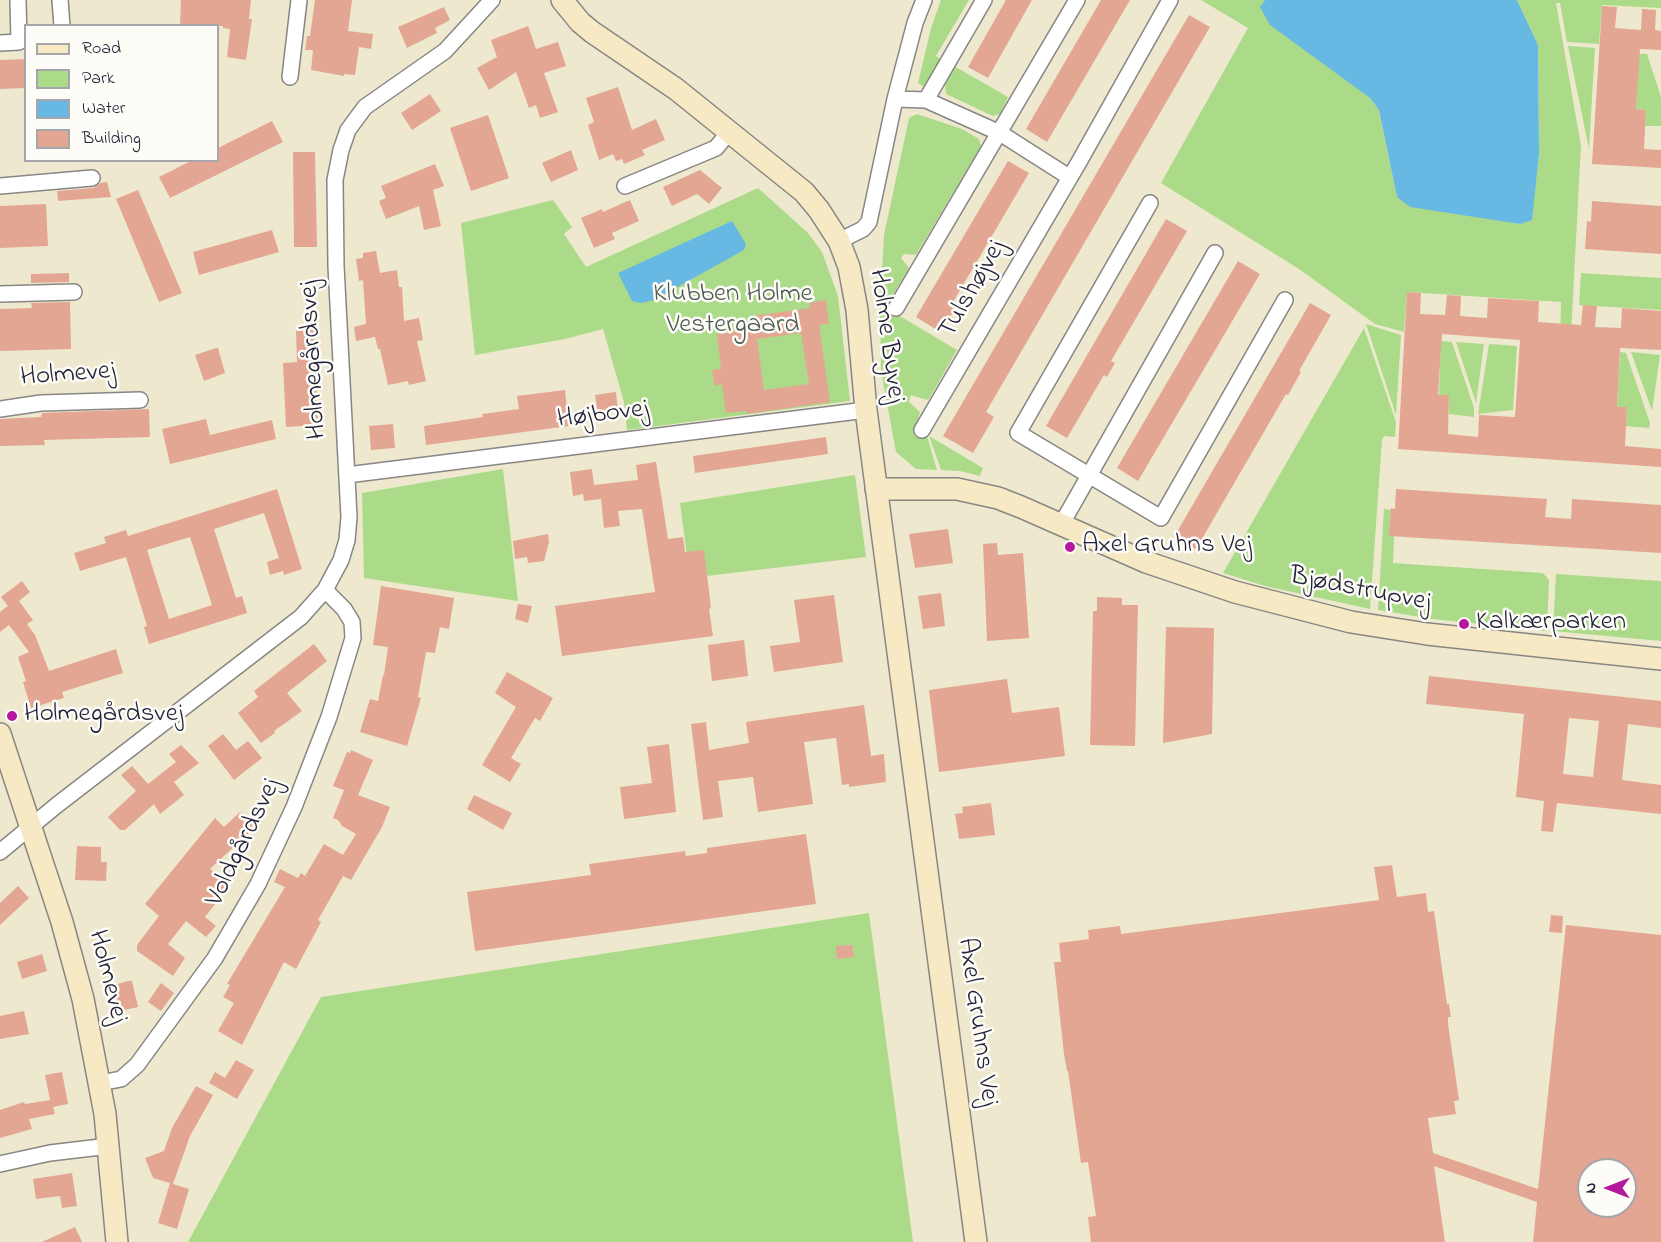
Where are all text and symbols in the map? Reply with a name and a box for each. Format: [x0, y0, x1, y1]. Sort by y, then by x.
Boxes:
legend [24, 24, 219, 162]
text: Road [82, 36, 121, 62]
text: Park [82, 66, 115, 92]
text: Water [82, 96, 125, 122]
text: Building [82, 126, 141, 152]
street label: Tulshøjvej [933, 235, 1015, 345]
street label: Holme Byvej [860, 267, 910, 405]
street label: Holmegårdsvej [295, 280, 335, 440]
park label: Klubben Holme Vestergaard [653, 280, 813, 343]
street label: Holmevej [19, 357, 117, 395]
street label: Højbovej [556, 394, 650, 438]
place label: Axel Gruhns Vej [1082, 531, 1252, 563]
marker: Axel Gruhns Vej [1063, 540, 1077, 554]
street label: Bjødstrupvej [1287, 561, 1433, 621]
place label: Kalkærparken [1476, 608, 1626, 640]
marker: Kalkærparken [1457, 617, 1471, 631]
place label: Holmegårdsvej [24, 700, 183, 732]
marker: Holmegårdsvej [5, 709, 19, 723]
street label: Voldgårdsvej [200, 774, 290, 912]
street label: Holmevej [79, 927, 133, 1027]
street label: Axel Gruhns Vej [948, 936, 1004, 1108]
north arrow [1577, 1158, 1637, 1218]
text: N [1579, 1183, 1603, 1193]

